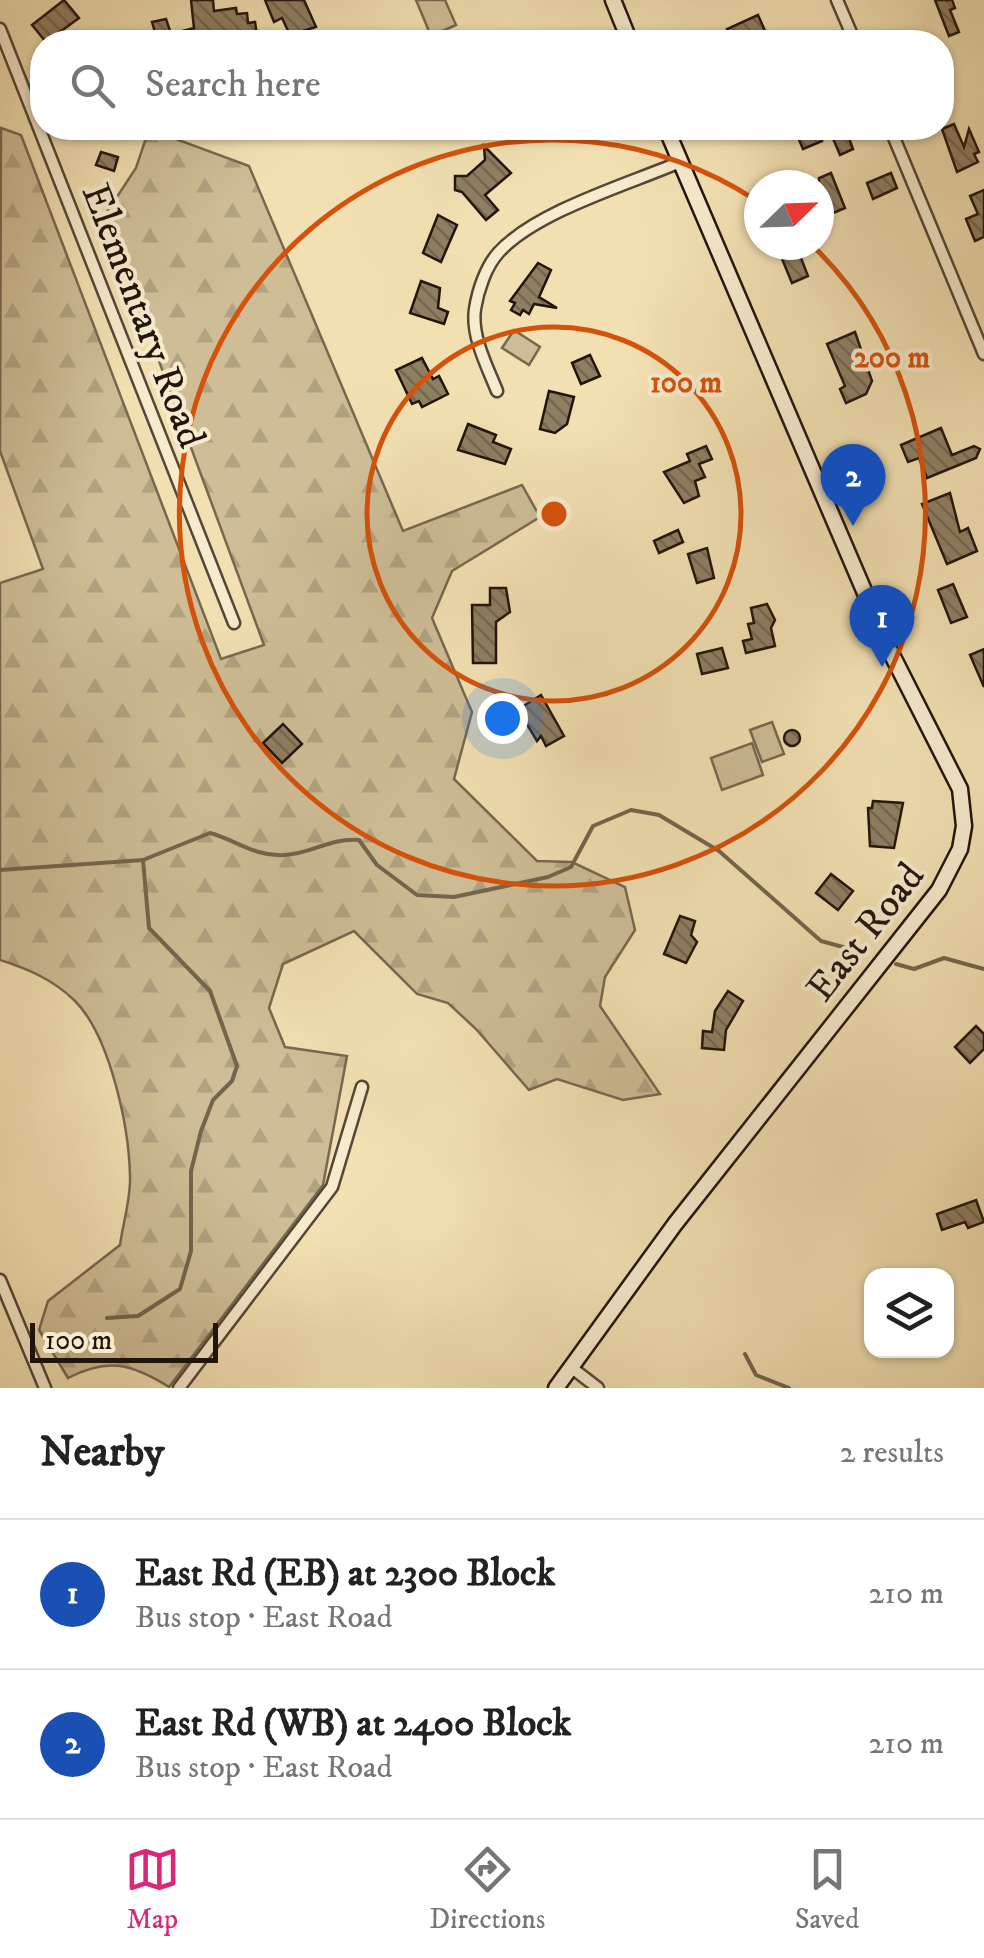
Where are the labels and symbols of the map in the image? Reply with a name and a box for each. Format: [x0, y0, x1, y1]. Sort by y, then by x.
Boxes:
north arrow [744, 170, 834, 260]
street label: Elementary Road [69, 177, 216, 455]
text: 200 m [854, 340, 930, 377]
text: 100 m [650, 365, 723, 402]
pin: 2 [820, 444, 886, 526]
centre of rings [536, 496, 572, 532]
pin: 1 [850, 584, 914, 667]
your location [477, 693, 528, 744]
street label: East Road [797, 853, 936, 1012]
scale bar [30, 1318, 218, 1362]

